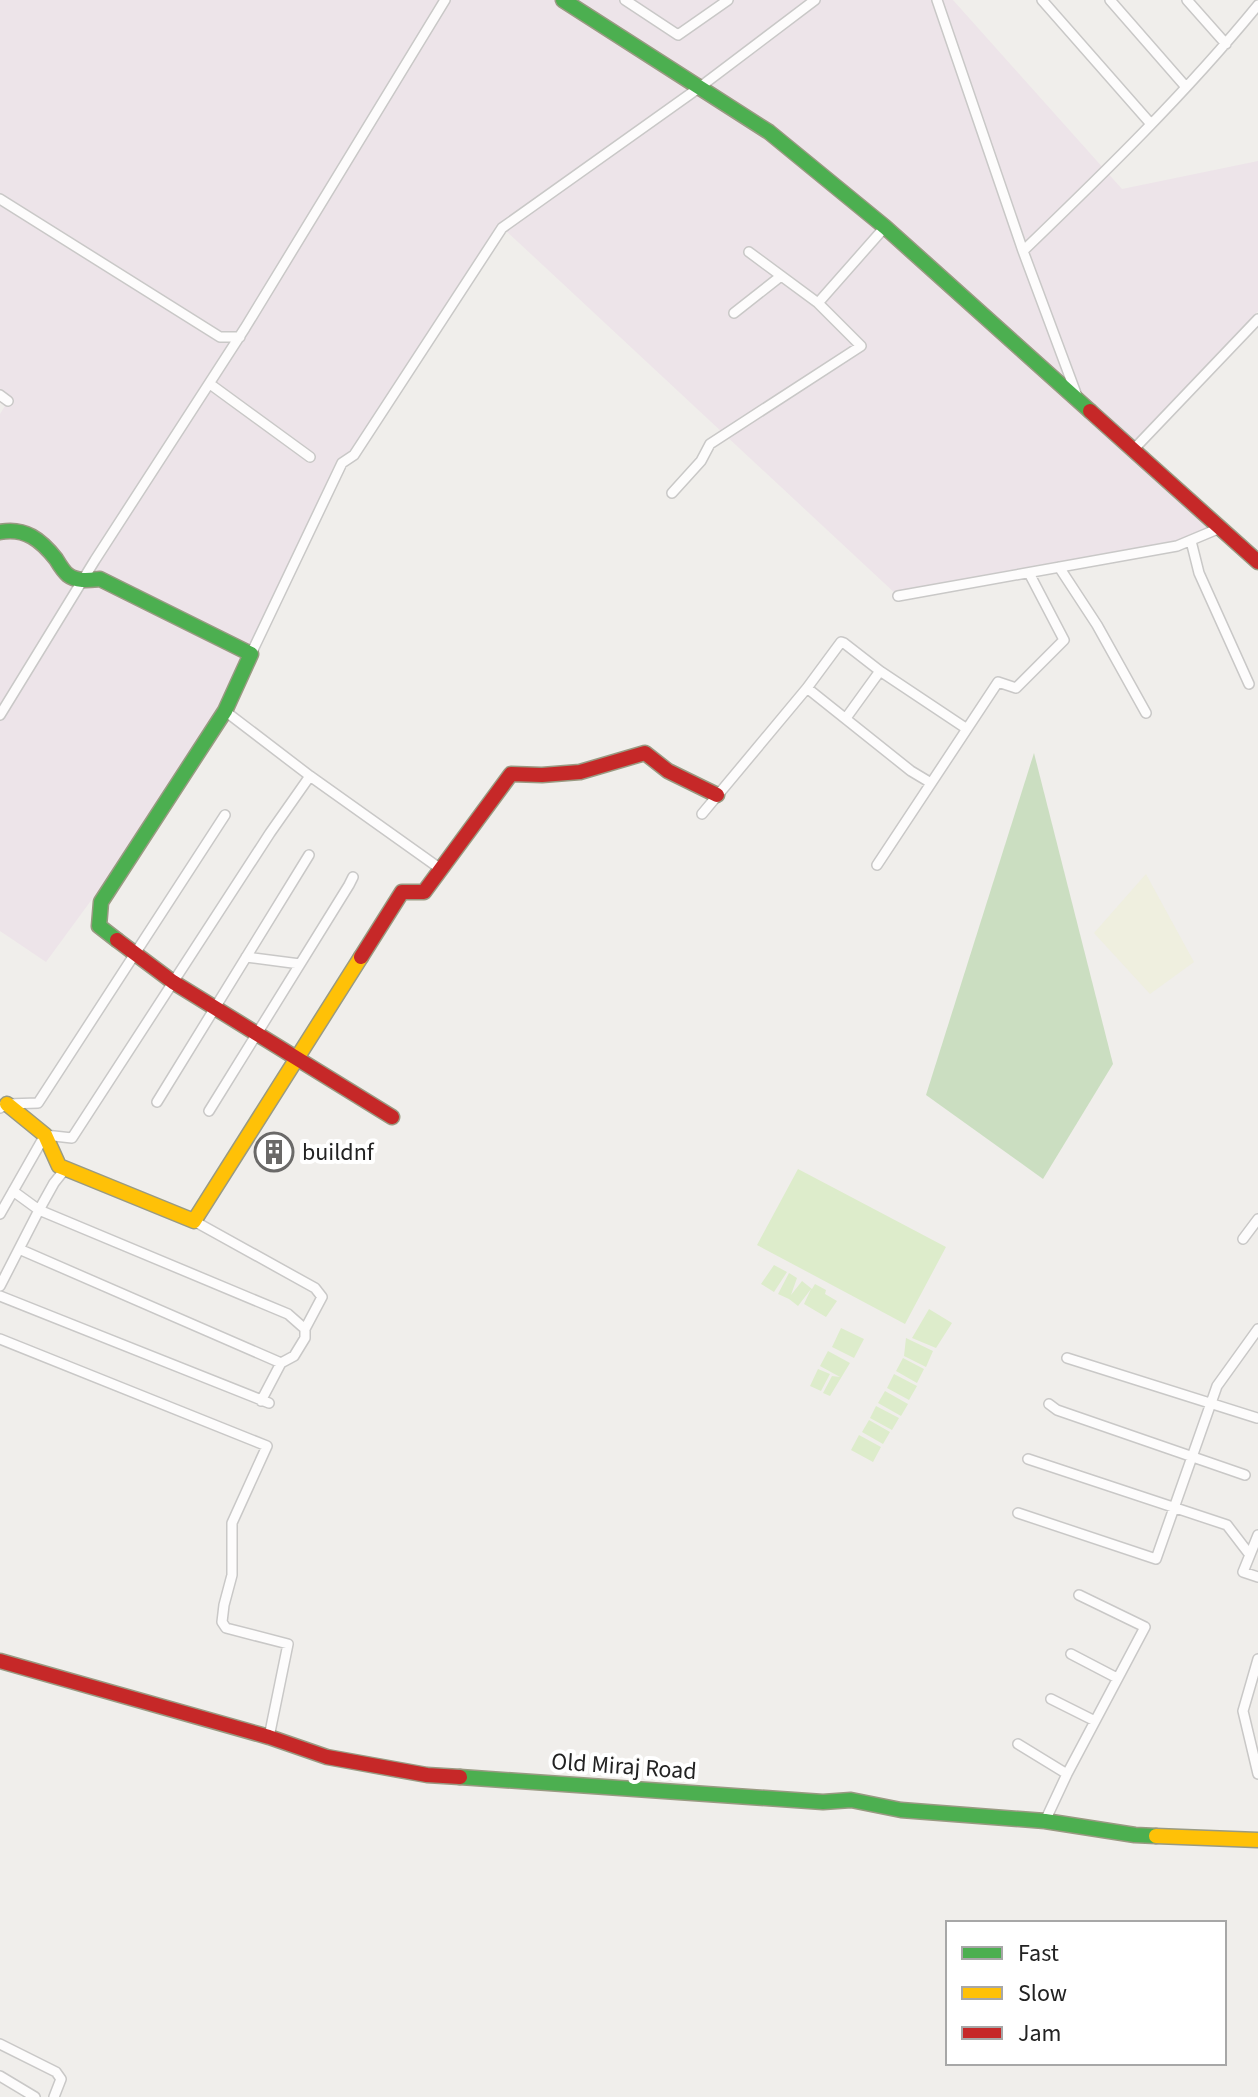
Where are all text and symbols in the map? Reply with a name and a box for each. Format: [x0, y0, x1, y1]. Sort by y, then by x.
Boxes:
building icon: buildnf [253, 1131, 295, 1173]
place label: buildnf [302, 1135, 375, 1170]
street label: Old Miraj Road [550, 1744, 698, 1789]
legend [946, 1921, 1226, 2065]
text: Fast [1018, 1936, 1059, 1971]
text: Slow [1018, 1976, 1067, 2011]
text: Jam [1018, 2016, 1062, 2051]

